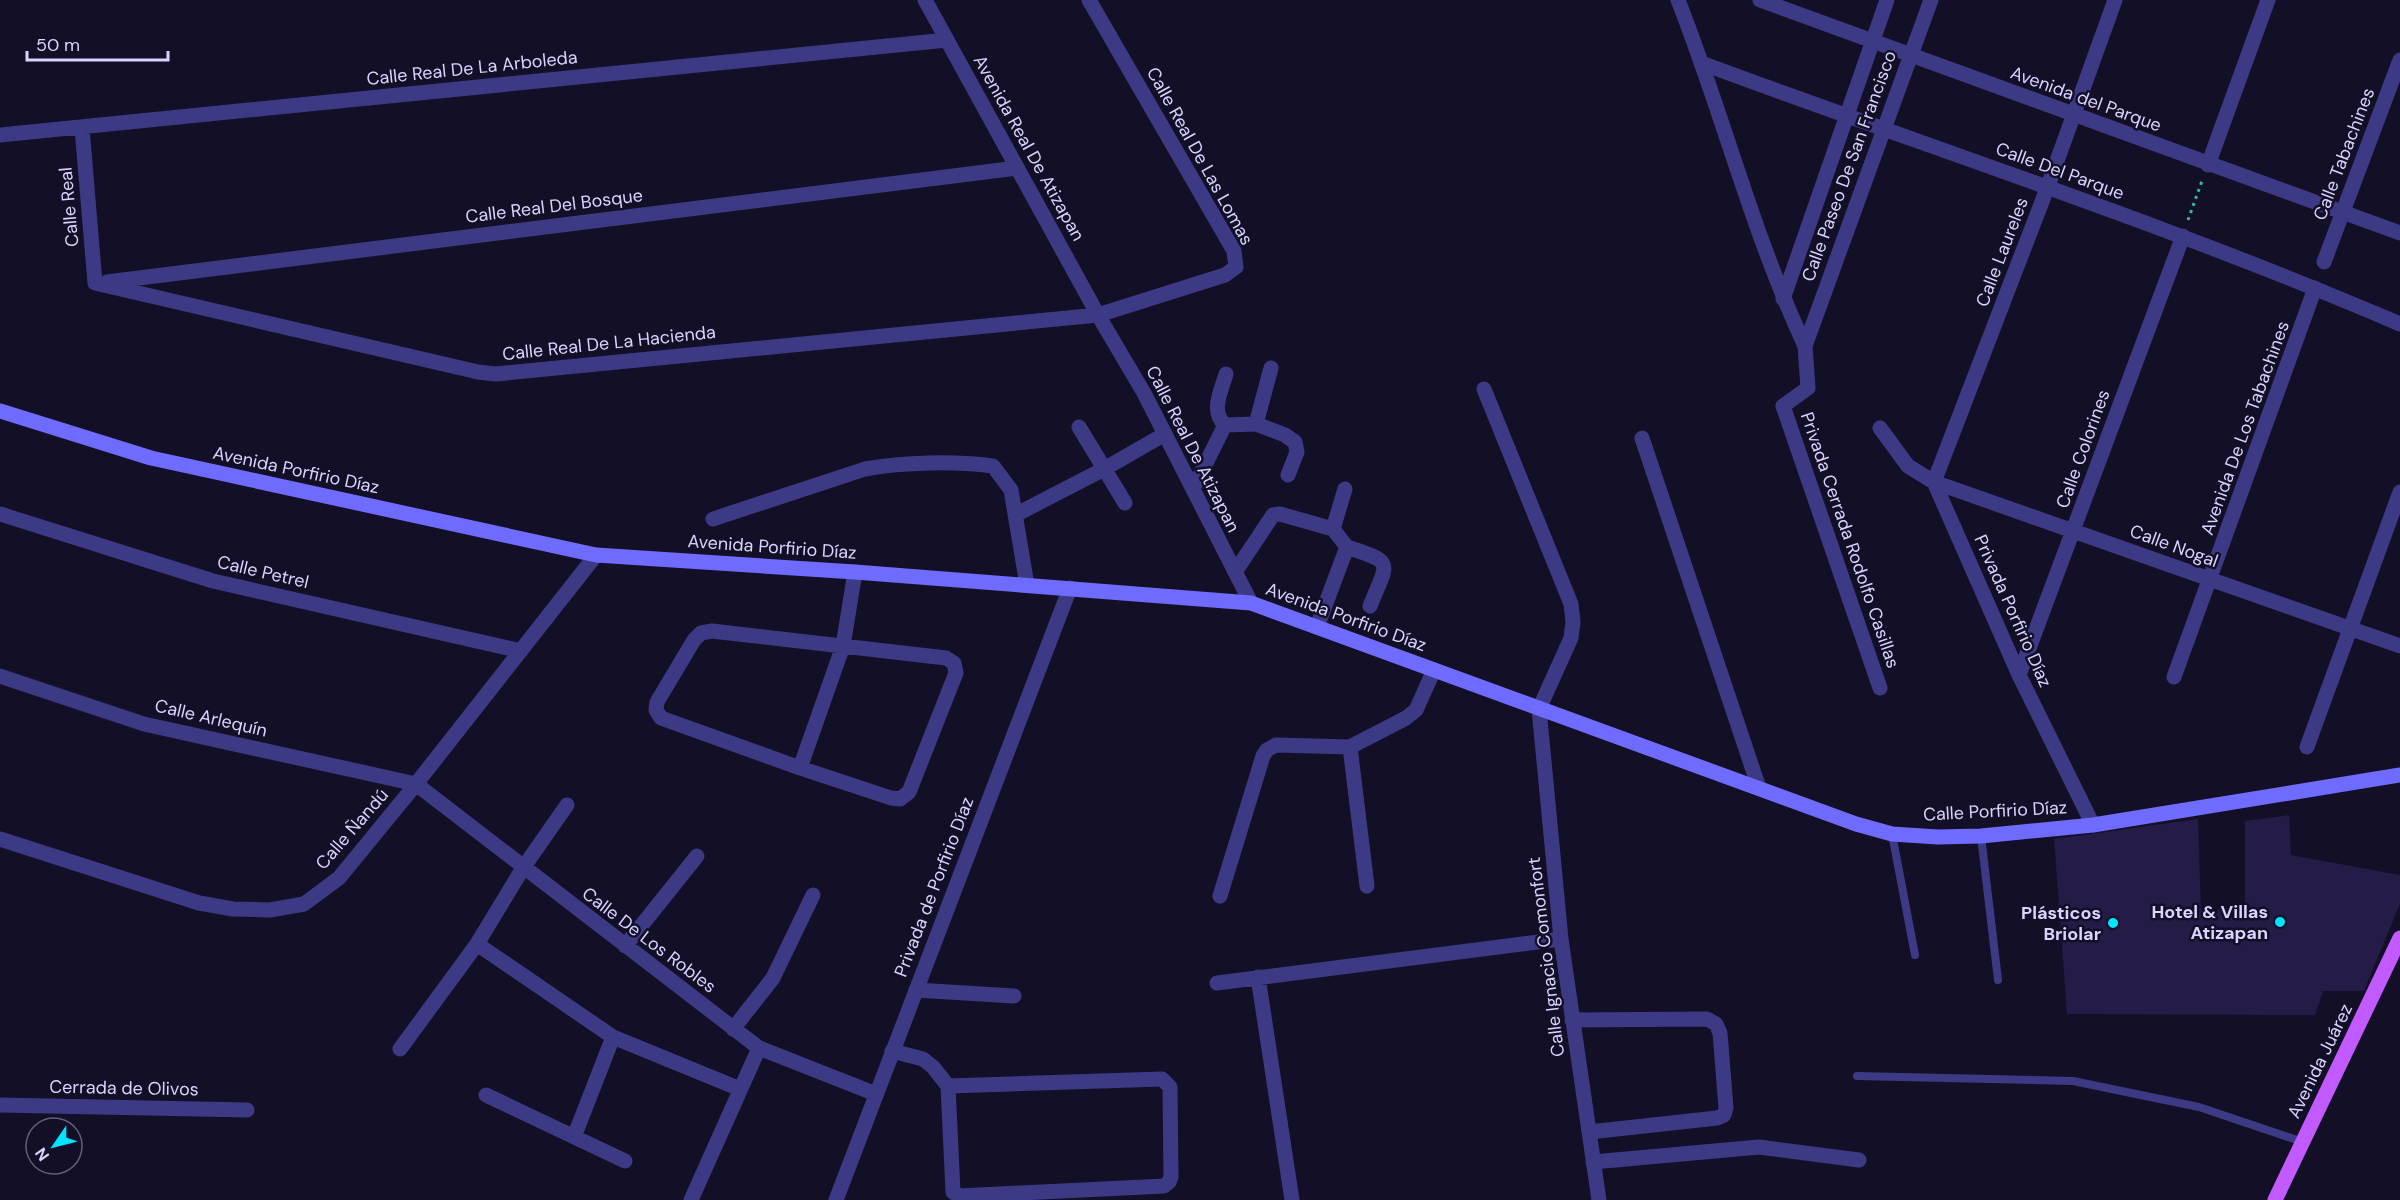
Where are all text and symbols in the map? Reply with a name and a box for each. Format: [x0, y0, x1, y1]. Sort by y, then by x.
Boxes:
scale bar [27, 24, 168, 62]
text: 50 m [36, 33, 80, 57]
street label: Calle Real De La Arboleda [365, 45, 579, 91]
street label: Calle Paseo De San Francisco [1796, 47, 1902, 285]
street label: Avenida Real De Atizapan [968, 51, 1090, 245]
street label: Avenida del Parque [2007, 61, 2165, 137]
street label: Calle Real De Las Lomas [1141, 63, 1259, 249]
street label: Calle Tabachines [2308, 84, 2380, 224]
street label: Calle Del Parque [1992, 137, 2128, 205]
street label: Calle Real [54, 166, 84, 248]
street label: Calle Real Del Bosque [464, 183, 644, 229]
street label: Calle Laureles [1970, 194, 2034, 310]
street label: Avenida De Los Tabachines [2195, 318, 2295, 538]
street label: Calle Real De La Hacienda [501, 320, 717, 366]
street label: Calle Real De Atizapan [1141, 362, 1245, 536]
street label: Calle Colorines [2050, 386, 2116, 512]
street label: Privada Cerrada Rodolfo Casillas [1795, 409, 1905, 671]
street label: Avenida Porfirio Díaz [211, 441, 381, 499]
street label: Calle Nogal [2127, 519, 2221, 573]
street label: Avenida Porfirio Díaz [687, 529, 857, 565]
street label: Privada Porfirio Díaz [1969, 531, 2057, 691]
street label: Calle Petrel [215, 550, 311, 594]
street label: Avenida Porfirio Díaz [1262, 577, 1430, 657]
street label: Calle Arlequín [152, 693, 270, 743]
street label: Calle Ñandú [310, 783, 394, 875]
street label: Privada de Porfirio Díaz [889, 794, 979, 980]
street label: Calle Porfirio Díaz [1922, 795, 2068, 827]
street label: Calle Ignacio Comonfort [1522, 856, 1570, 1058]
street label: Calle De Los Robles [577, 882, 721, 998]
place label: Hotel & Villas Atizapan [2151, 900, 2268, 945]
place label: Plásticos Briolar [2021, 901, 2101, 946]
marker: Hotel & Villas Atizapan [2273, 915, 2287, 929]
marker: Plásticos Briolar [2106, 916, 2120, 930]
street label: Avenida Juárez [2282, 1000, 2358, 1122]
street label: Cerrada de Olivos [49, 1075, 199, 1101]
north arrow [24, 1116, 84, 1176]
text: N [30, 1144, 54, 1165]

